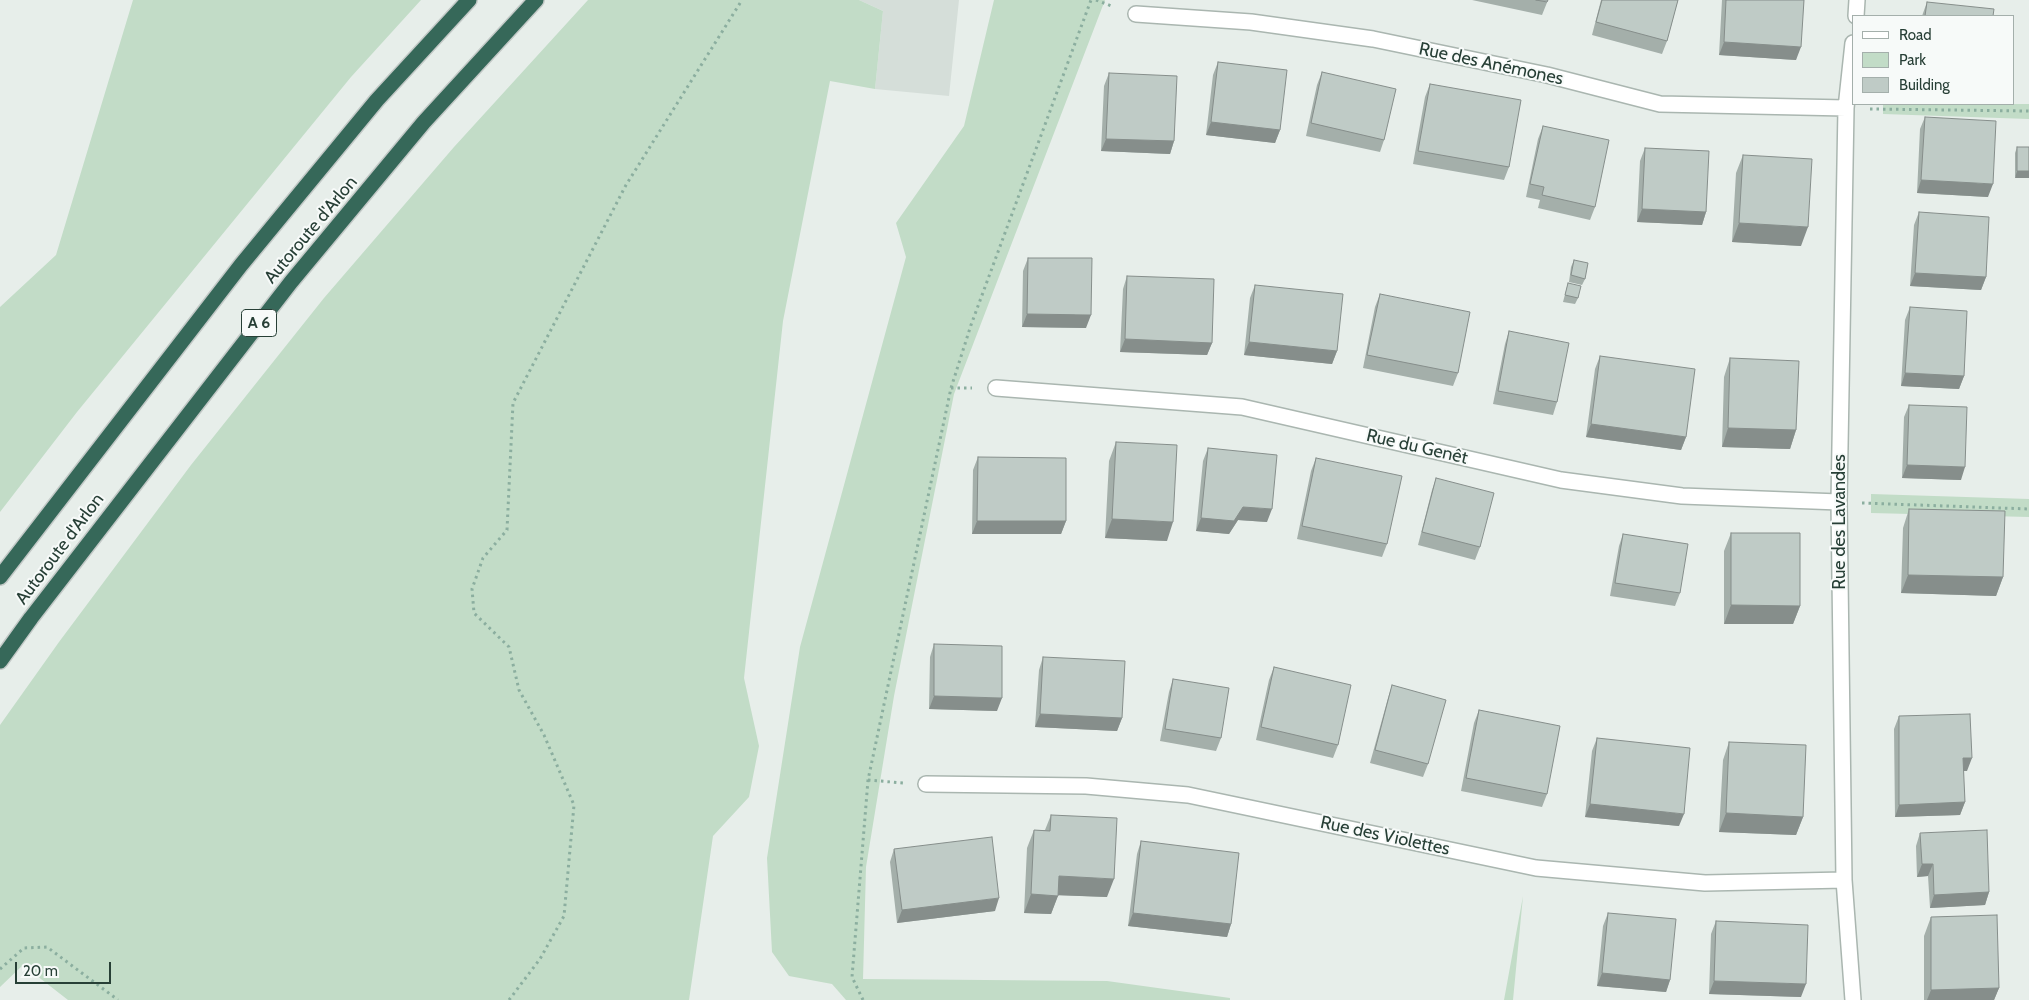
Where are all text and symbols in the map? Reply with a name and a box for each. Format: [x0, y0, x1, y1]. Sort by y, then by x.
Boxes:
legend [1852, 15, 2014, 105]
text: Road [1899, 26, 1932, 44]
street label: Rue des Anémones [1417, 38, 1565, 90]
text: Park [1899, 51, 1926, 69]
text: Building [1899, 76, 1950, 94]
street label: Autoroute d'Arlon [260, 172, 362, 288]
road number: A 6 [242, 309, 276, 336]
street label: Rue du Genêt [1364, 425, 1470, 469]
street label: Rue des Lavandes [1829, 454, 1851, 590]
street label: Autoroute d'Arlon [11, 489, 109, 609]
street label: Rue des Violettes [1318, 812, 1452, 860]
scale bar [18, 952, 114, 984]
text: 20 m [23, 962, 58, 980]

